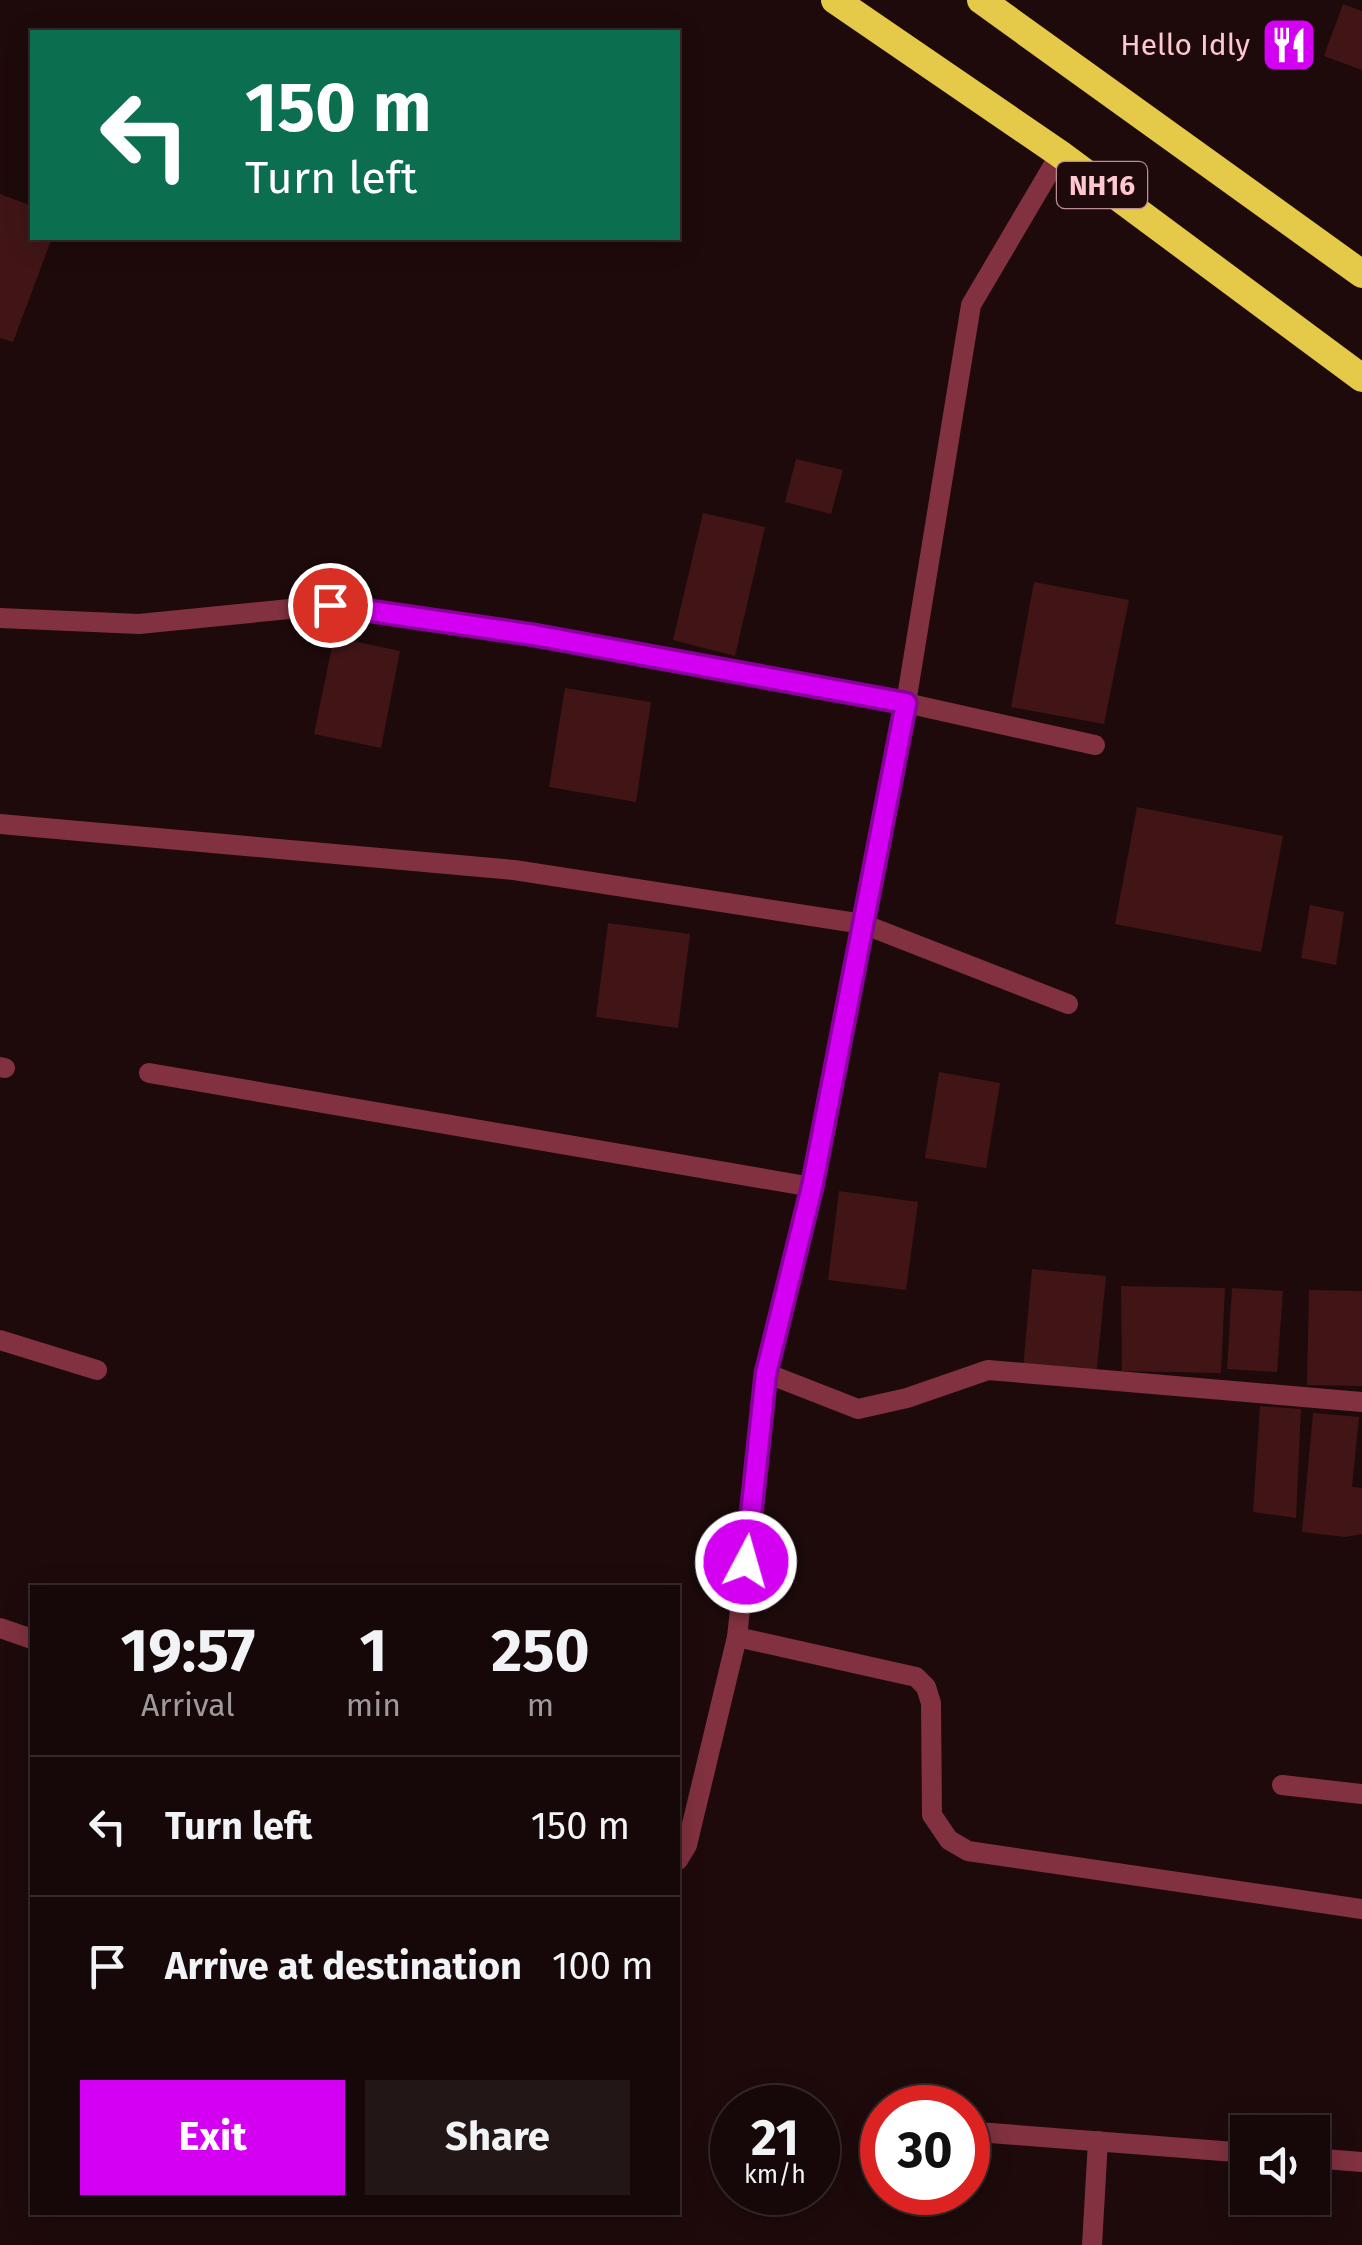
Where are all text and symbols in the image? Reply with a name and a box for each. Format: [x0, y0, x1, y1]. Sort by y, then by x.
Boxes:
restaurant icon: Hello Idly [1259, 15, 1319, 75]
place label: Hello Idly [1120, 27, 1250, 63]
text: 150 m [245, 66, 432, 150]
icon: left [80, 70, 210, 200]
text: Turn left [245, 151, 417, 205]
road number: NH16 [1057, 162, 1147, 208]
pin [288, 563, 373, 648]
icon: arrive [303, 578, 358, 633]
position arrow [694, 1510, 798, 1614]
text: 19:57 [120, 1615, 255, 1687]
text: 1 [359, 1615, 387, 1687]
text: 250 [491, 1615, 590, 1687]
text: Arrival [141, 1686, 235, 1724]
text: min [346, 1686, 401, 1724]
text: m [527, 1686, 554, 1724]
icon: left [80, 1799, 135, 1854]
text: Turn left [165, 1803, 312, 1849]
text: 150 m [531, 1803, 630, 1849]
icon: arrive [80, 1939, 135, 1994]
text: Arrive at destination [165, 1943, 522, 1989]
text: 100 m [552, 1943, 654, 1989]
button: Exit [80, 2080, 345, 2195]
button: Share [365, 2080, 630, 2195]
speed limit sign: 30 [860, 2085, 990, 2215]
text: 21 [751, 2108, 799, 2168]
map controls [1230, 2115, 1330, 2215]
button: sound [1230, 2115, 1330, 2215]
text: km/h [744, 2160, 806, 2190]

